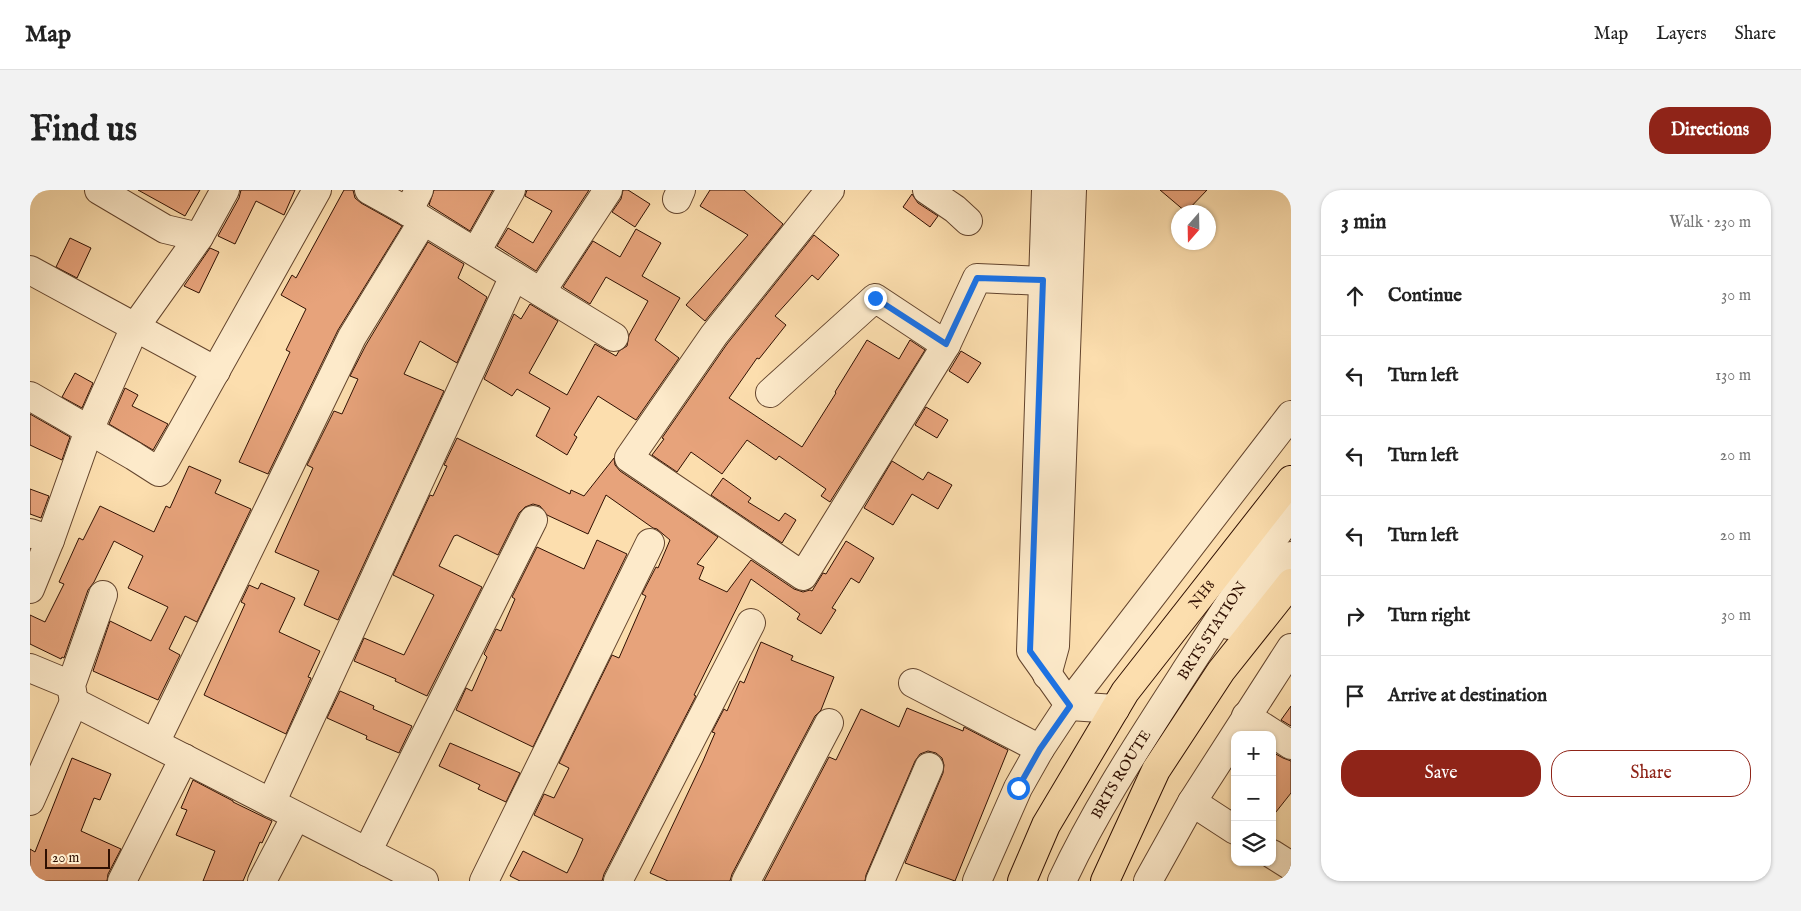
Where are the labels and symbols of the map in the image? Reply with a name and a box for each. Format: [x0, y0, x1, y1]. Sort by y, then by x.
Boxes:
north arrow [1171, 205, 1216, 250]
route end [864, 287, 887, 310]
street label: NH8 [1184, 576, 1219, 612]
street label: BRTS STATION [1173, 578, 1251, 683]
street label: BRTS ROUTE [1087, 726, 1155, 822]
route start [1007, 777, 1030, 800]
scale bar [45, 846, 110, 869]

